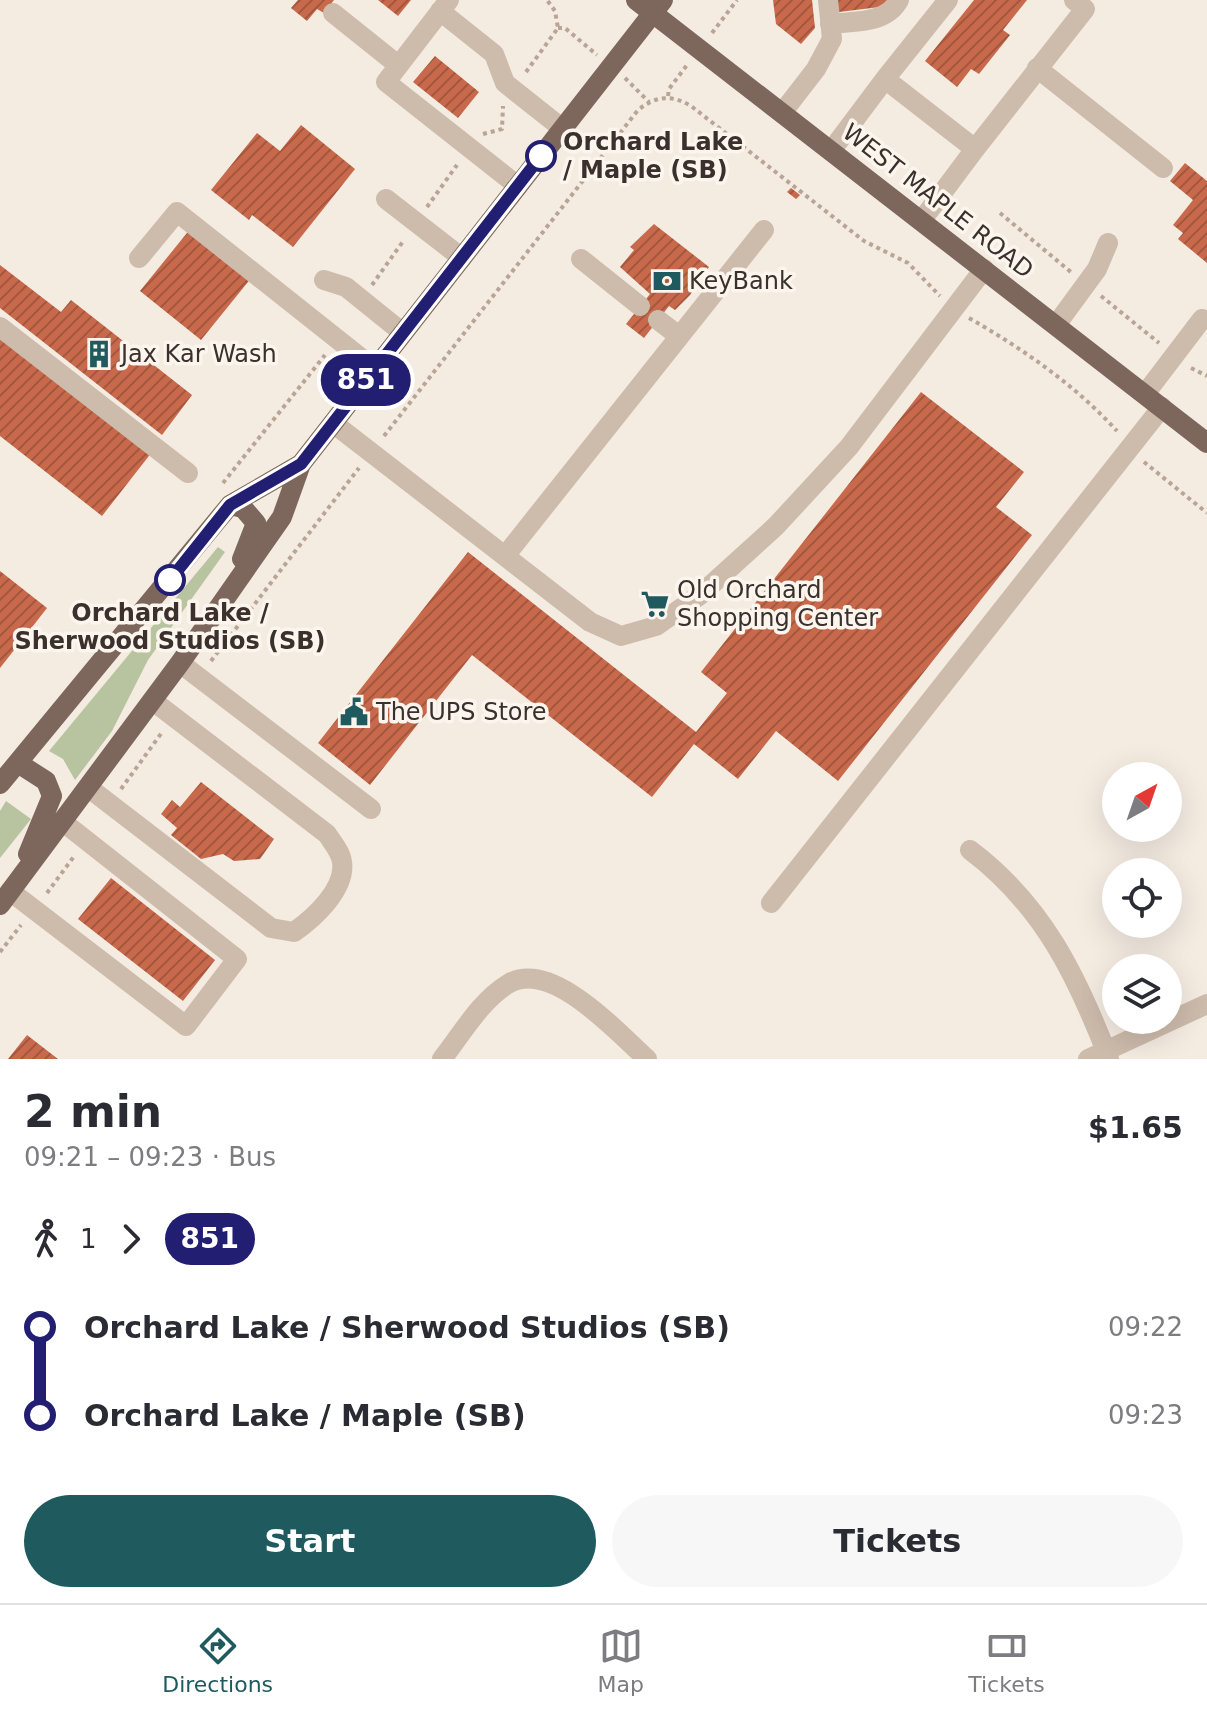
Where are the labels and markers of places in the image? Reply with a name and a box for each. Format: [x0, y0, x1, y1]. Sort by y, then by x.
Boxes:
place label: Orchard Lake / Maple (SB) [563, 128, 743, 184]
marker: Orchard Lake / Maple (SB) [526, 141, 556, 171]
bank icon: KeyBank [652, 266, 682, 296]
place label: KeyBank [689, 267, 793, 295]
building icon: Jax Kar Wash [84, 339, 114, 369]
place label: Jax Kar Wash [119, 340, 277, 368]
marker: Orchard Lake / Sherwood Studios (SB) [155, 565, 185, 595]
place label: Old Orchard Shopping Center [677, 576, 878, 632]
supermarket icon: Old Orchard Shopping Center [640, 589, 670, 619]
place label: Orchard Lake / Sherwood Studios (SB) [14, 599, 326, 655]
public building icon: The UPS Store [339, 697, 369, 727]
place label: The UPS Store [375, 698, 547, 726]

